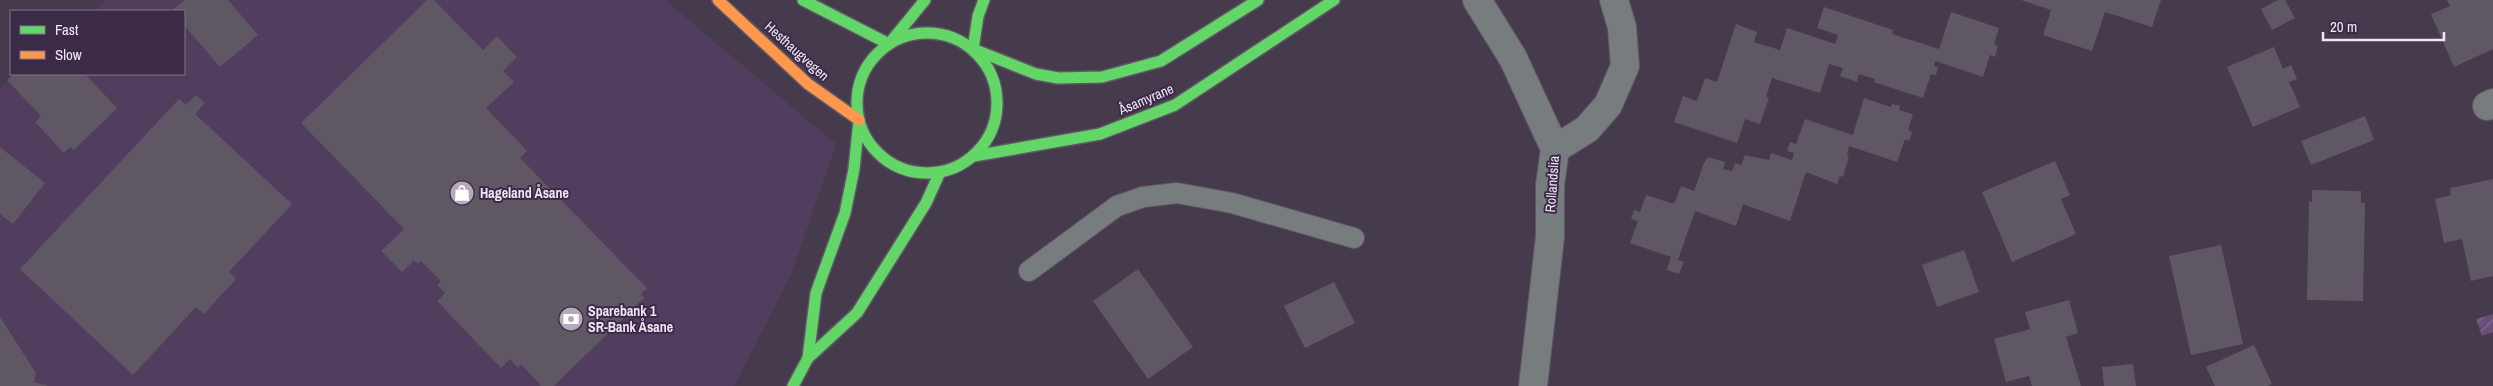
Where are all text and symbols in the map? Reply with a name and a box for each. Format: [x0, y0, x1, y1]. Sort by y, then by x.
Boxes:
legend [10, 10, 185, 75]
scale bar [2323, 10, 2444, 42]
text: 20 m [2330, 16, 2357, 37]
street label: Hesthaugvegen [761, 17, 833, 85]
text: Fast [55, 19, 79, 40]
text: Slow [55, 44, 82, 65]
street label: Åsamyrane [1115, 79, 1176, 119]
street label: Rollandslia [1541, 154, 1563, 213]
shop icon: Hageland Åsane [449, 180, 475, 206]
place label: Hageland Åsane [480, 184, 569, 202]
place label: Sparebank 1 SR-Bank Åsane [588, 302, 673, 336]
bank icon: Sparebank 1 SR-Bank Åsane [558, 306, 584, 332]

